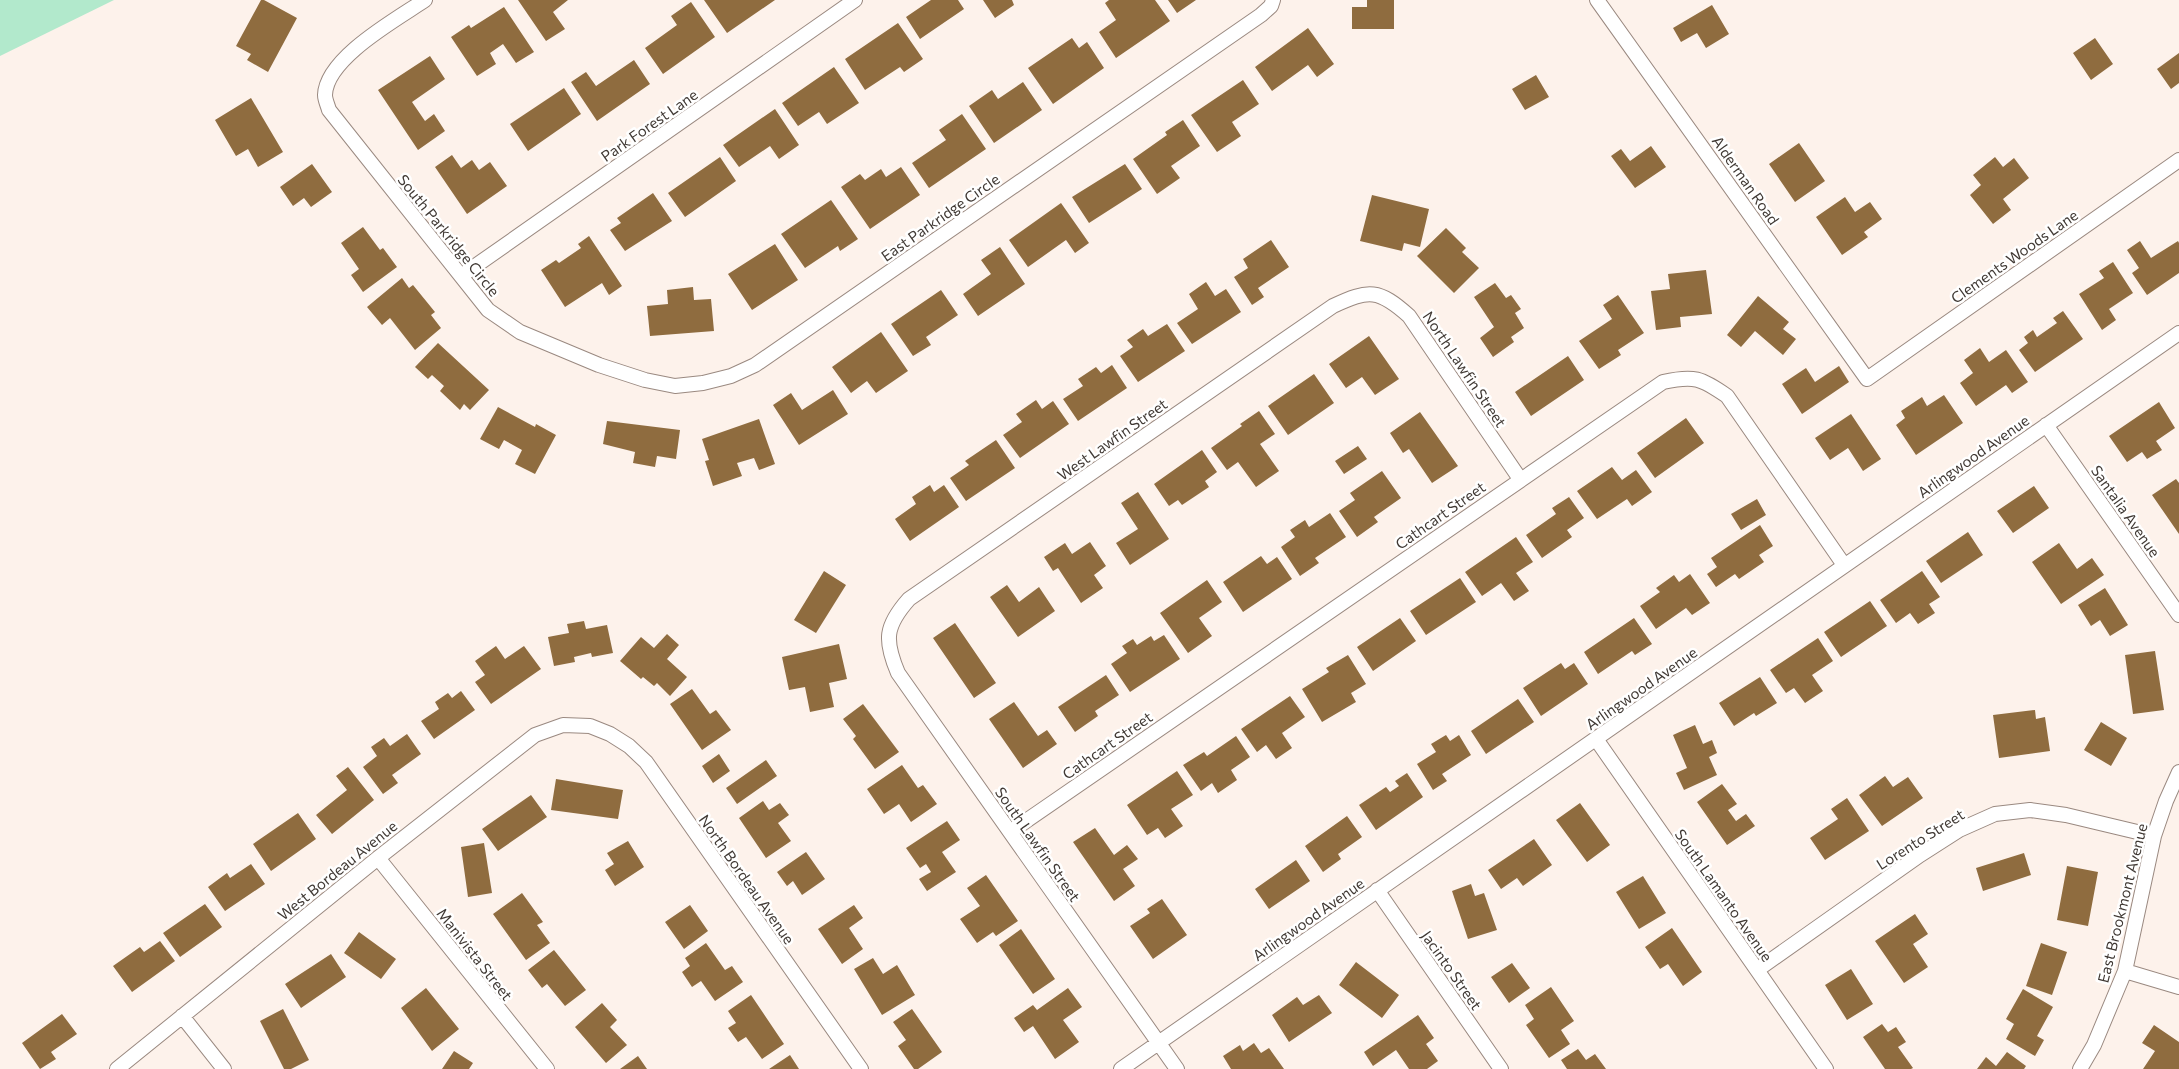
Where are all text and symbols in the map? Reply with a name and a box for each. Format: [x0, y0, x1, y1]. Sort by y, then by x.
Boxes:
street label: Park Forest Lane [597, 85, 701, 165]
street label: Alderman Road [1709, 132, 1783, 228]
street label: East Parkridge Circle [877, 169, 1003, 265]
street label: South Parkridge Circle [394, 170, 504, 300]
street label: Clements Woods Lane [1947, 205, 2081, 307]
street label: North Lawfin Street [1420, 308, 1510, 430]
street label: West Lawfin Street [1054, 394, 1170, 484]
street label: Arlingwood Avenue [1914, 411, 2032, 501]
street label: Santalia Avenue [2088, 462, 2164, 560]
street label: Cathcart Street [1392, 477, 1488, 553]
street label: Arlingwood Avenue [1582, 643, 1700, 733]
street label: Cathcart Street [1059, 707, 1155, 783]
street label: South Lawfin Street [992, 783, 1084, 905]
street label: Lorento Street [1873, 805, 1967, 873]
street label: North Bordeau Avenue [695, 811, 799, 947]
street label: West Bordeau Avenue [274, 816, 400, 924]
street label: East Brookmont Avenue [2093, 821, 2151, 985]
street label: South Lamanto Avenue [1671, 825, 1777, 965]
street label: Arlingwood Avenue [1249, 874, 1367, 964]
street label: Manivista Street [433, 904, 517, 1004]
street label: Jacinto Street [1418, 927, 1486, 1013]

